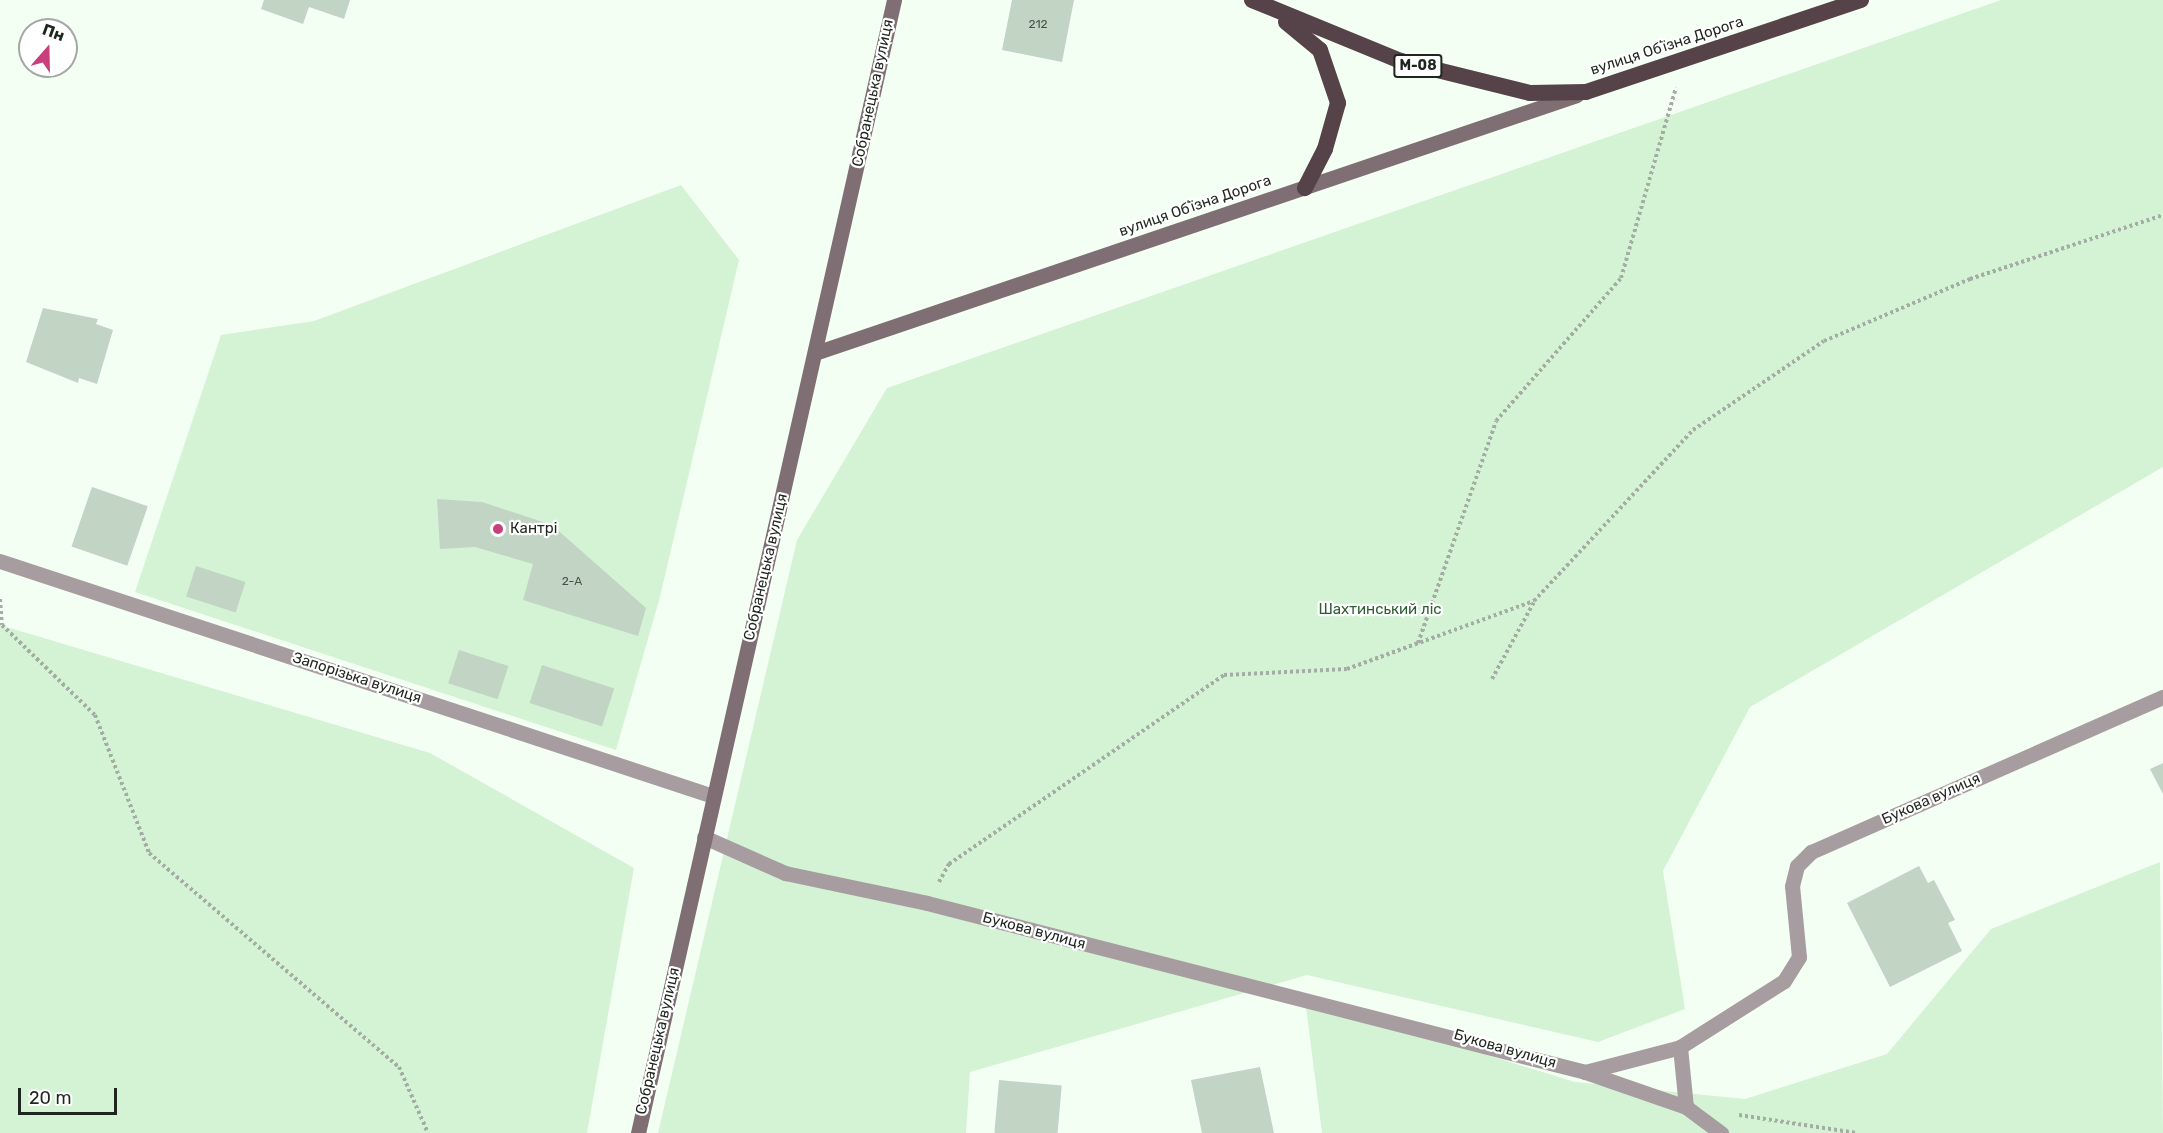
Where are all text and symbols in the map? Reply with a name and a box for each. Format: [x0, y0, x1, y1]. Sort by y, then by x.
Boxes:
street label: вулиця Обʼїзна Дорога [1588, 13, 1746, 79]
north arrow [18, 18, 78, 78]
street label: Собранецька вулиця [849, 18, 897, 168]
house number: 212 [1028, 18, 1048, 32]
text: Пн [40, 20, 67, 45]
road number: М-08 [1392, 55, 1444, 77]
street label: вулиця Обʼїзна Дорога [1117, 171, 1273, 241]
street label: Собранецька вулиця [740, 492, 792, 642]
place label: Кантрі [510, 520, 557, 538]
marker: Кантрі [491, 522, 505, 536]
house number: 2-А [562, 575, 582, 589]
park label: Шахтинський ліс [1318, 601, 1442, 619]
street label: Запорізька вулиця [290, 649, 424, 707]
street label: Букова вулиця [1879, 769, 1983, 829]
street label: Букова вулиця [981, 909, 1087, 953]
street label: Собранецька вулиця [632, 966, 684, 1116]
street label: Букова вулиця [1452, 1026, 1558, 1072]
scale bar [21, 1076, 120, 1114]
text: 20 m [29, 1087, 71, 1109]

